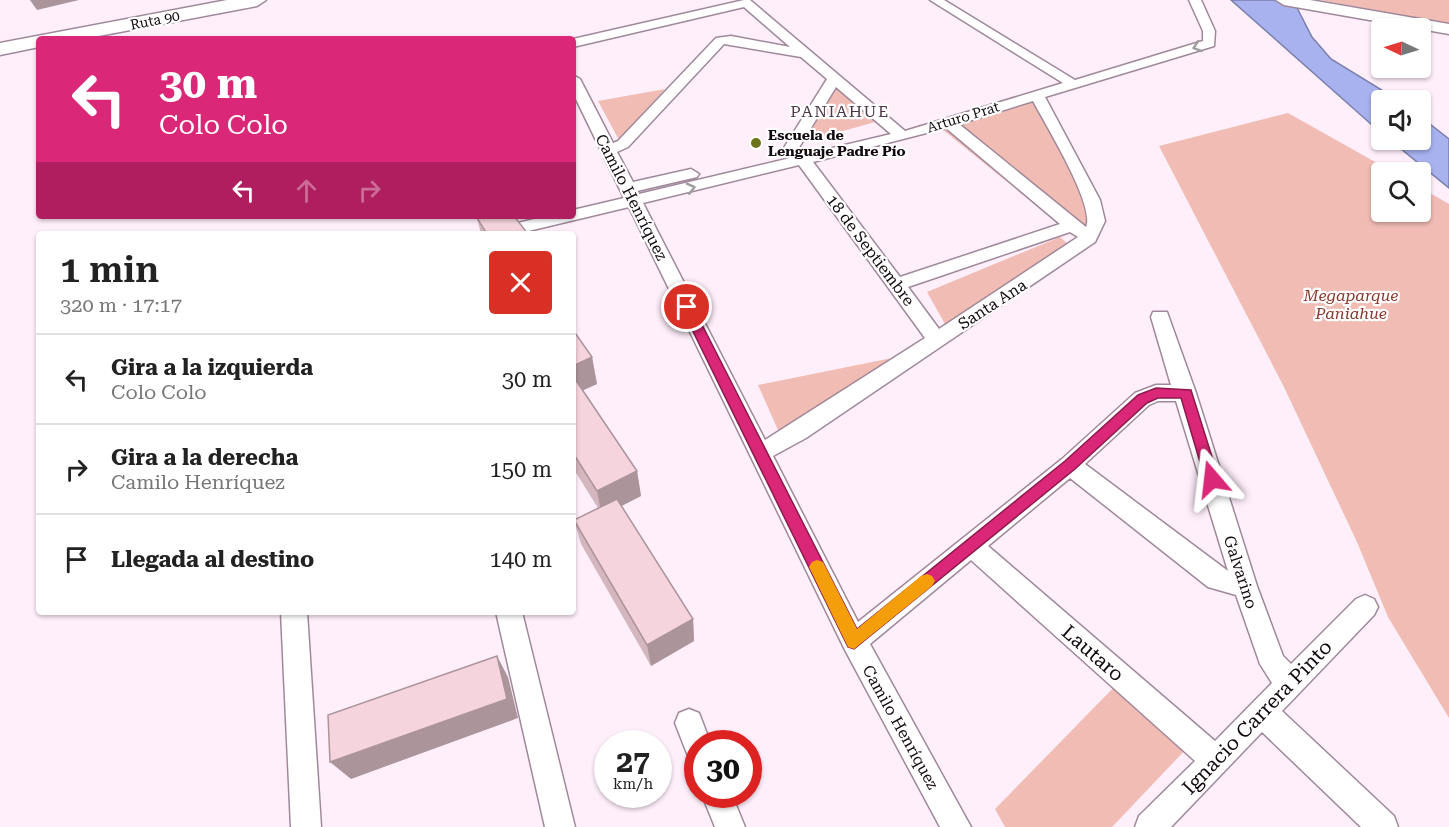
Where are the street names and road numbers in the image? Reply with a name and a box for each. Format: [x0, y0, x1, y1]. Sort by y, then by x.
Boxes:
street label: Ruta 90 [129, 7, 181, 33]
street label: Arturo Prat [925, 98, 1001, 136]
street label: Camilo Henríquez [592, 131, 672, 264]
street label: 18 de Septiembre [823, 191, 919, 310]
street label: Santa Ana [954, 275, 1030, 334]
street label: Galvarino [1220, 533, 1261, 611]
street label: Lautaro [1057, 620, 1129, 686]
street label: Ignacio Carrera Pinto [1177, 635, 1337, 799]
street label: Camilo Henríquez [859, 662, 943, 793]

